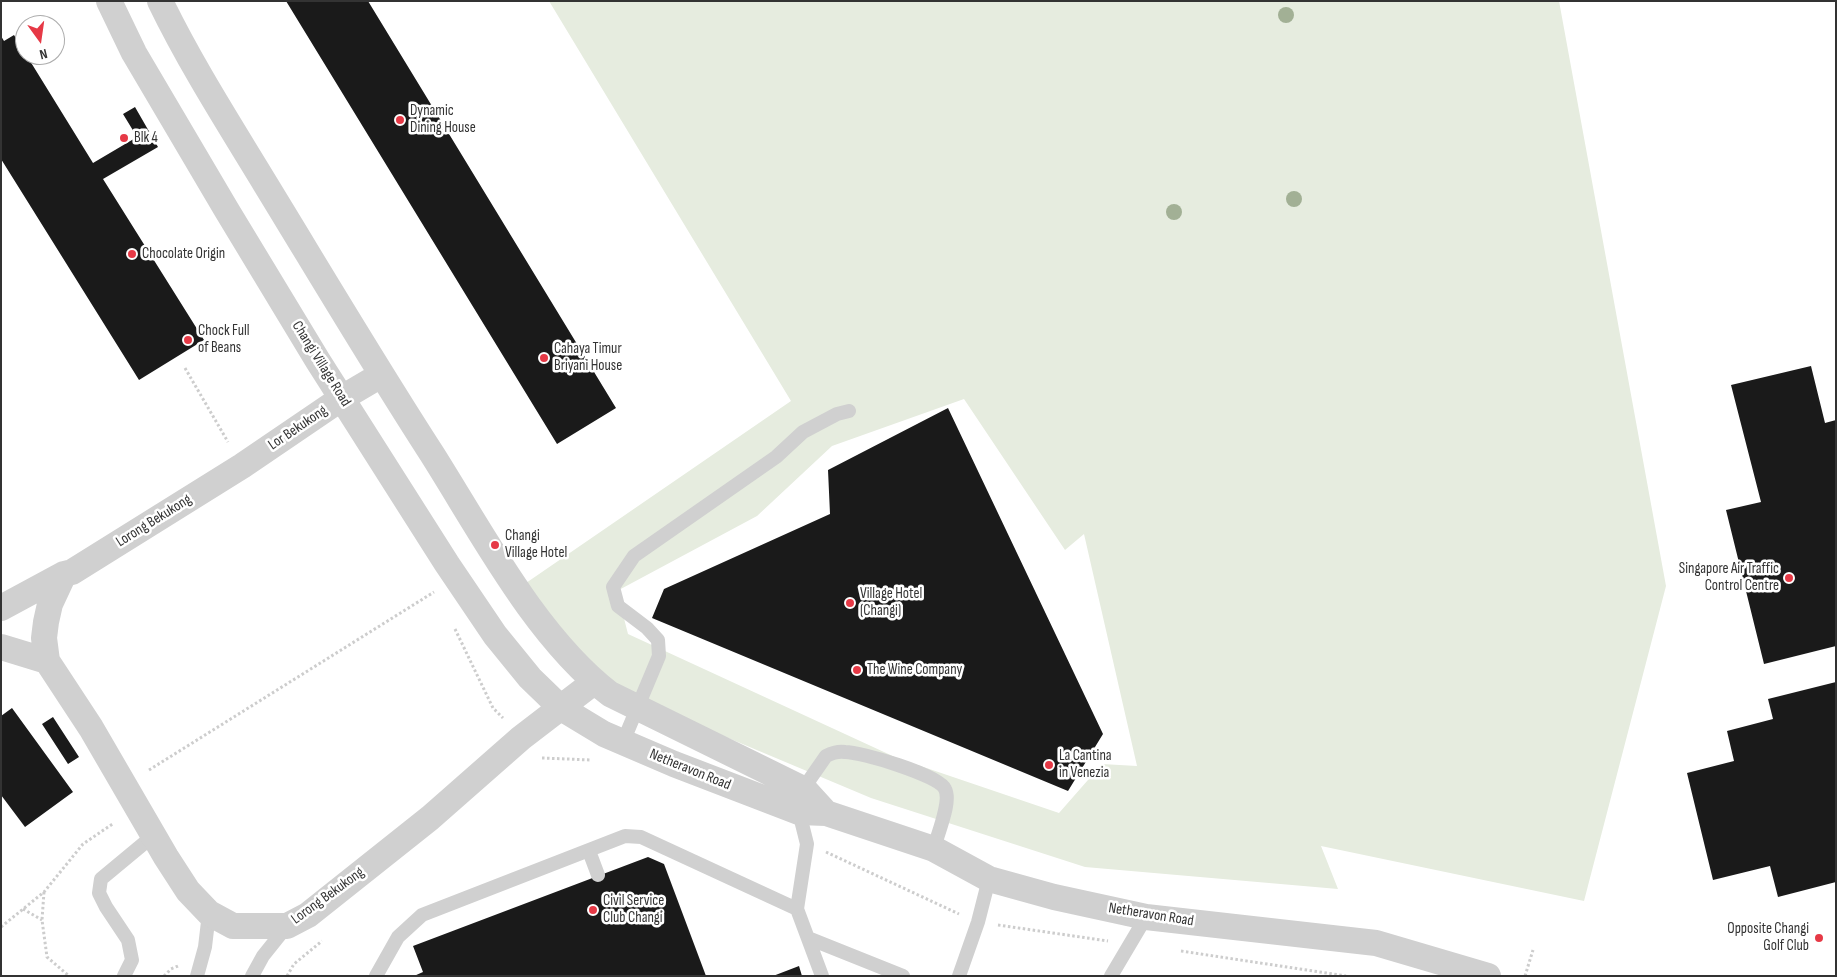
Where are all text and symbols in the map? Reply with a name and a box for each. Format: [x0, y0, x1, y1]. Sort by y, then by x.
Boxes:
north arrow [15, 15, 65, 65]
text: N [38, 45, 49, 63]
place label: Dynamic Dining House [410, 102, 476, 137]
marker: Dynamic Dining House [394, 114, 406, 126]
place label: Blk 4 [134, 129, 158, 147]
marker: Blk 4 [118, 132, 130, 144]
place label: Chocolate Origin [142, 245, 225, 263]
marker: Chocolate Origin [126, 248, 138, 260]
street label: Changi Village Road [288, 318, 354, 410]
place label: Chock Full of Beans [198, 322, 250, 357]
marker: Chock Full of Beans [182, 334, 194, 346]
place label: Cahaya Timur Briyani House [554, 340, 622, 375]
marker: Cahaya Timur Briyani House [538, 352, 550, 364]
street label: Lor Bekukong [265, 402, 331, 454]
street label: Lorong Bekukong [113, 491, 195, 551]
place label: Changi Village Hotel [505, 527, 567, 562]
marker: Changi Village Hotel [489, 539, 501, 551]
place label: Singapore Air Traffic Control Centre [1679, 560, 1779, 595]
marker: Singapore Air Traffic Control Centre [1783, 572, 1795, 584]
place label: Village Hotel (Changi) [860, 585, 922, 620]
marker: Village Hotel (Changi) [844, 597, 856, 609]
place label: The Wine Company [867, 661, 962, 679]
marker: The Wine Company [851, 664, 863, 676]
street label: Netheravon Road [647, 746, 733, 794]
place label: La Cantina in Venezia [1059, 747, 1112, 782]
marker: La Cantina in Venezia [1043, 759, 1055, 771]
street label: Lorong Bekukong [288, 864, 368, 928]
place label: Civil Service Club Changi [603, 892, 664, 927]
street label: Netheravon Road [1107, 899, 1195, 931]
marker: Civil Service Club Changi [587, 904, 599, 916]
place label: Opposite Changi Golf Club [1727, 920, 1809, 955]
marker: Opposite Changi Golf Club [1813, 932, 1825, 944]

